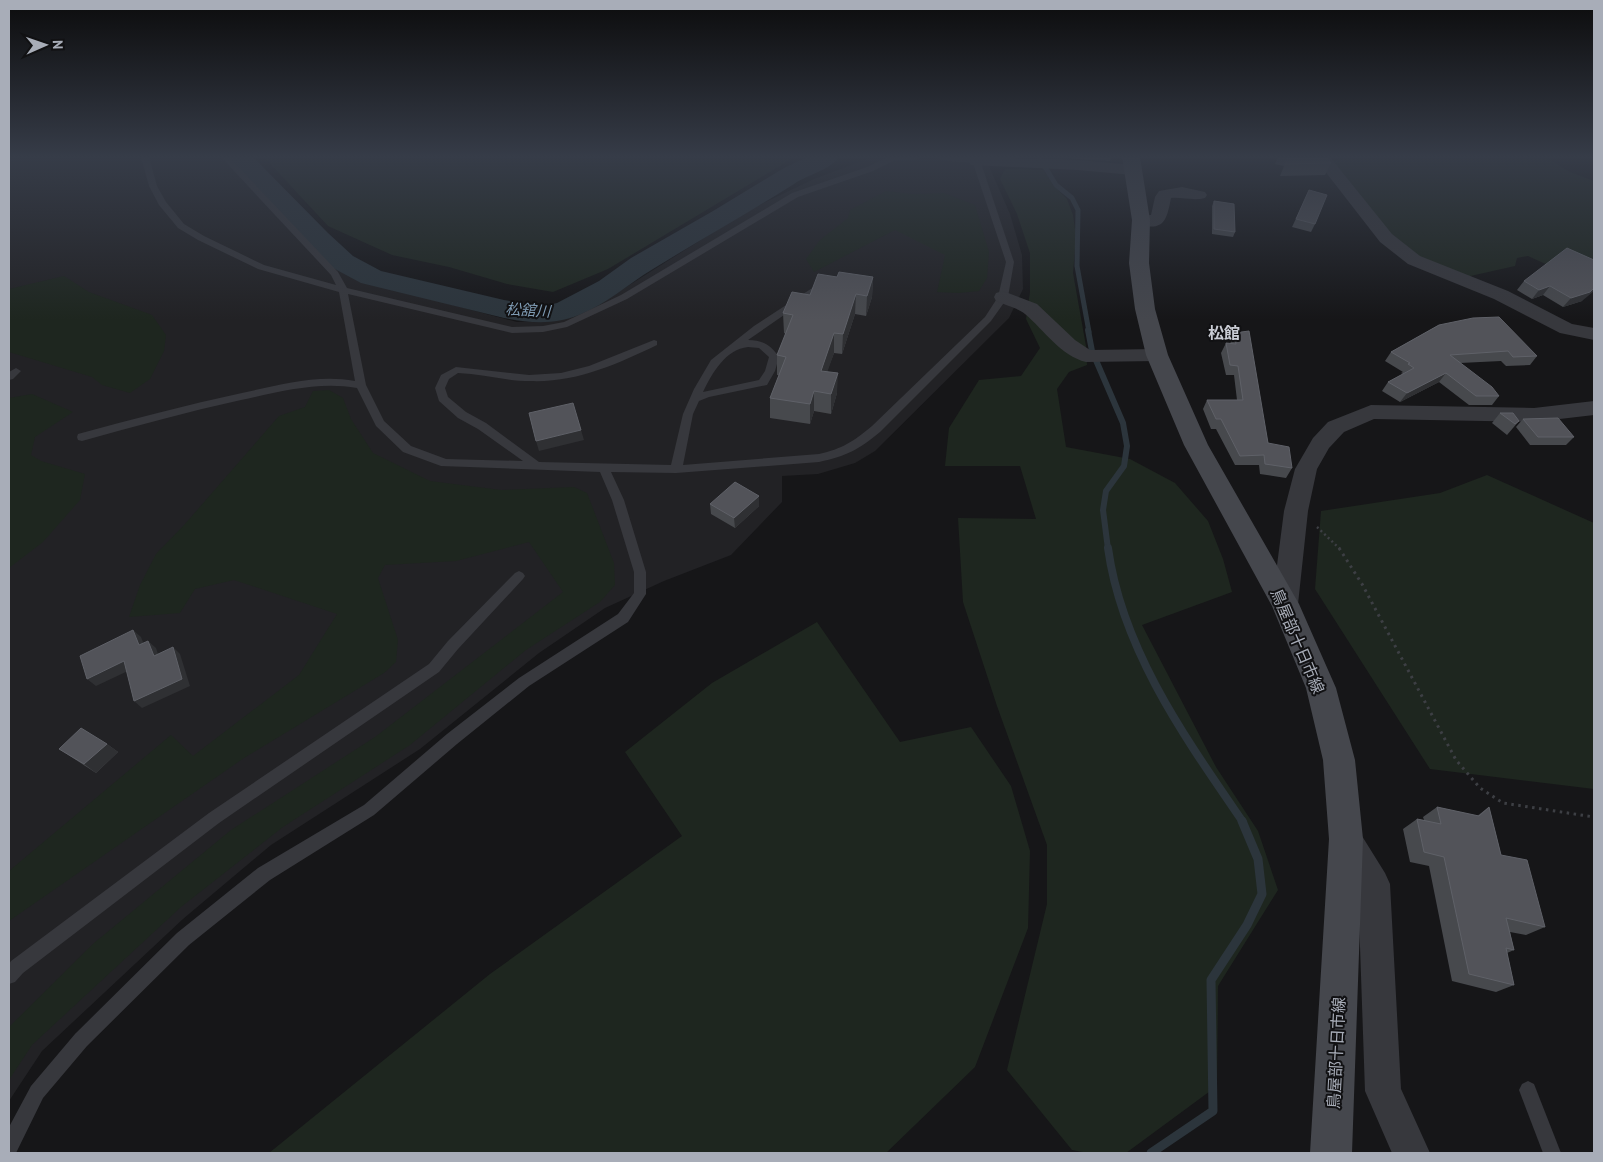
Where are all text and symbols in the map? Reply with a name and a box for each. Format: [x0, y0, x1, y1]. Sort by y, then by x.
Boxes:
north arrow [20, 20, 70, 70]
text: N [49, 40, 67, 49]
water label: 松舘川 [505, 299, 553, 321]
district label: 松館 [1208, 323, 1240, 343]
street label: 鳥屋部十日市線 [1267, 586, 1329, 696]
street label: 鳥屋部十日市線 [1323, 997, 1349, 1109]

